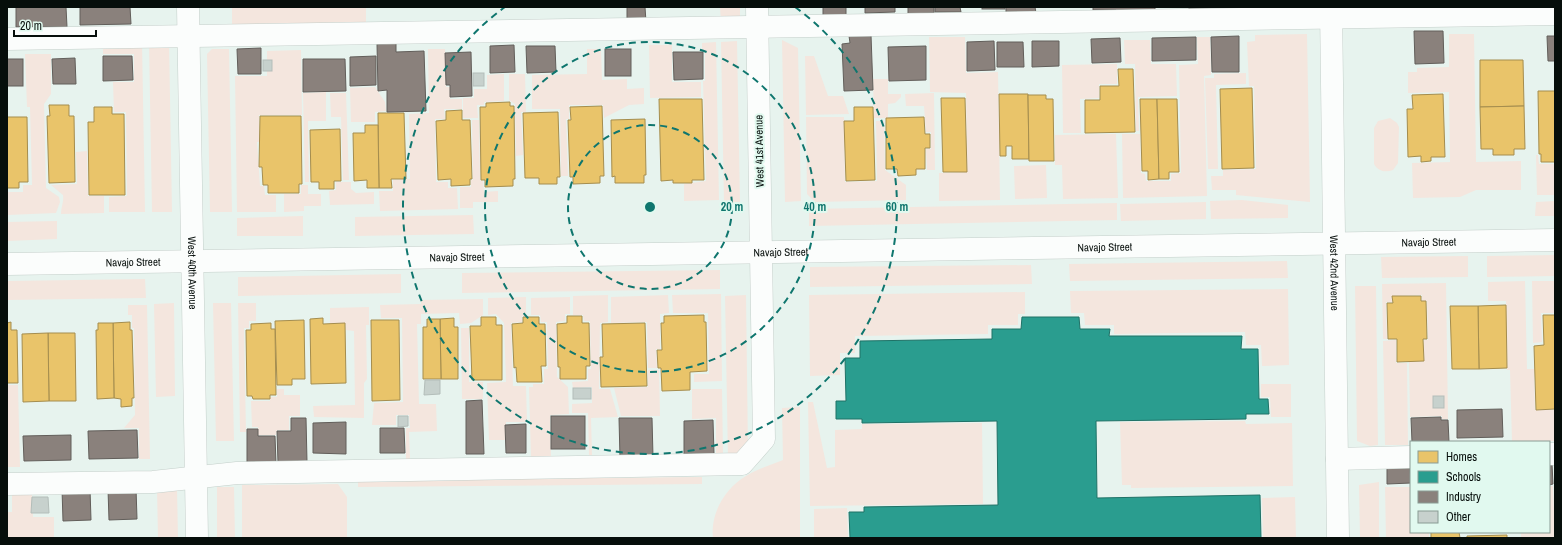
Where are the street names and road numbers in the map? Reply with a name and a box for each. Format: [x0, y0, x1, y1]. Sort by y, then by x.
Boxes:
street label: West 41st Avenue [751, 115, 767, 187]
street label: West 42nd Avenue [1327, 235, 1342, 311]
street label: Navajo Street [1401, 235, 1457, 249]
street label: West 40th Avenue [185, 236, 200, 310]
street label: Navajo Street [1077, 240, 1133, 254]
street label: Navajo Street [753, 245, 809, 259]
street label: Navajo Street [429, 250, 485, 264]
street label: Navajo Street [105, 255, 161, 269]

